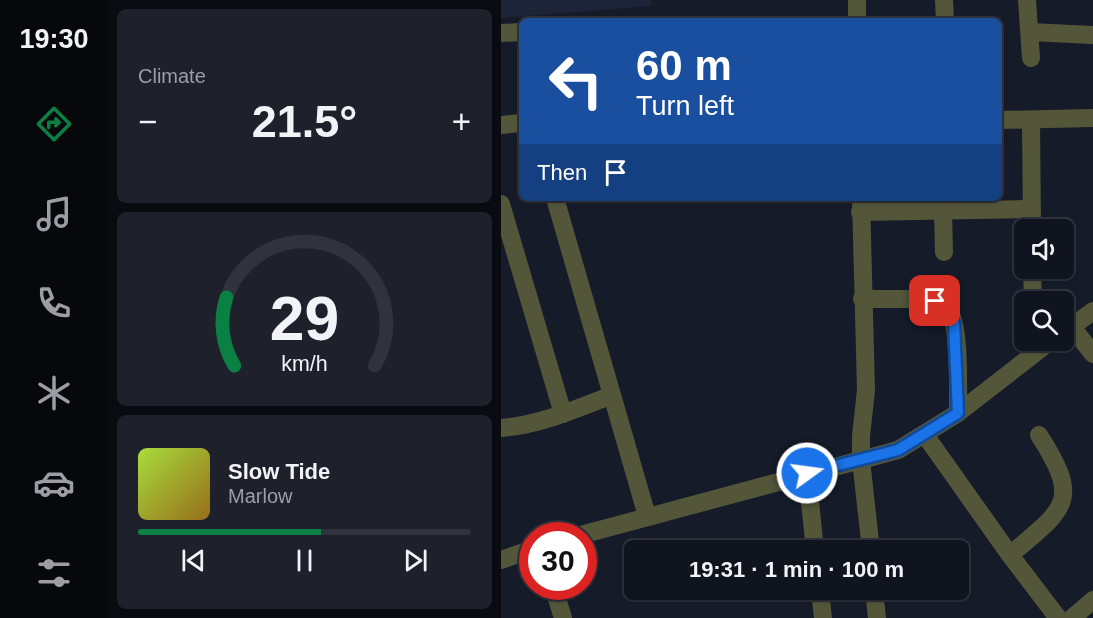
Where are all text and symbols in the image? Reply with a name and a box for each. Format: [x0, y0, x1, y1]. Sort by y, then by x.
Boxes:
text: 19:30 [19, 24, 89, 54]
icon: left [537, 42, 615, 120]
text: 60 m [636, 42, 732, 89]
text: Climate [138, 65, 206, 87]
text: Turn left [636, 91, 734, 121]
text: 21.5° [252, 96, 357, 147]
icon: directions [33, 103, 75, 145]
text: − [138, 103, 157, 140]
text: + [452, 103, 471, 140]
icon: arrive [599, 156, 632, 189]
text: Then [537, 160, 587, 185]
icon: music [33, 193, 75, 235]
map controls [1014, 219, 1074, 351]
button: sound [1014, 219, 1074, 279]
pin [909, 275, 960, 326]
icon: phone [33, 282, 75, 324]
text: 29 [270, 284, 339, 353]
icon: arrive [918, 284, 951, 317]
button: search [1014, 291, 1074, 351]
text: km/h [281, 352, 328, 376]
icon: climate [33, 372, 75, 414]
position arrow [775, 441, 839, 505]
text: Slow Tide [228, 459, 330, 484]
icon: car [33, 462, 75, 504]
text: Marlow [228, 485, 292, 507]
speed limit sign: 30 [519, 522, 597, 600]
icon: previous [177, 544, 210, 577]
icon: pause [288, 544, 321, 577]
icon: next [399, 544, 432, 577]
icon: filters [33, 552, 75, 594]
text: 19:31 · 1 min · 100 m [689, 557, 904, 582]

